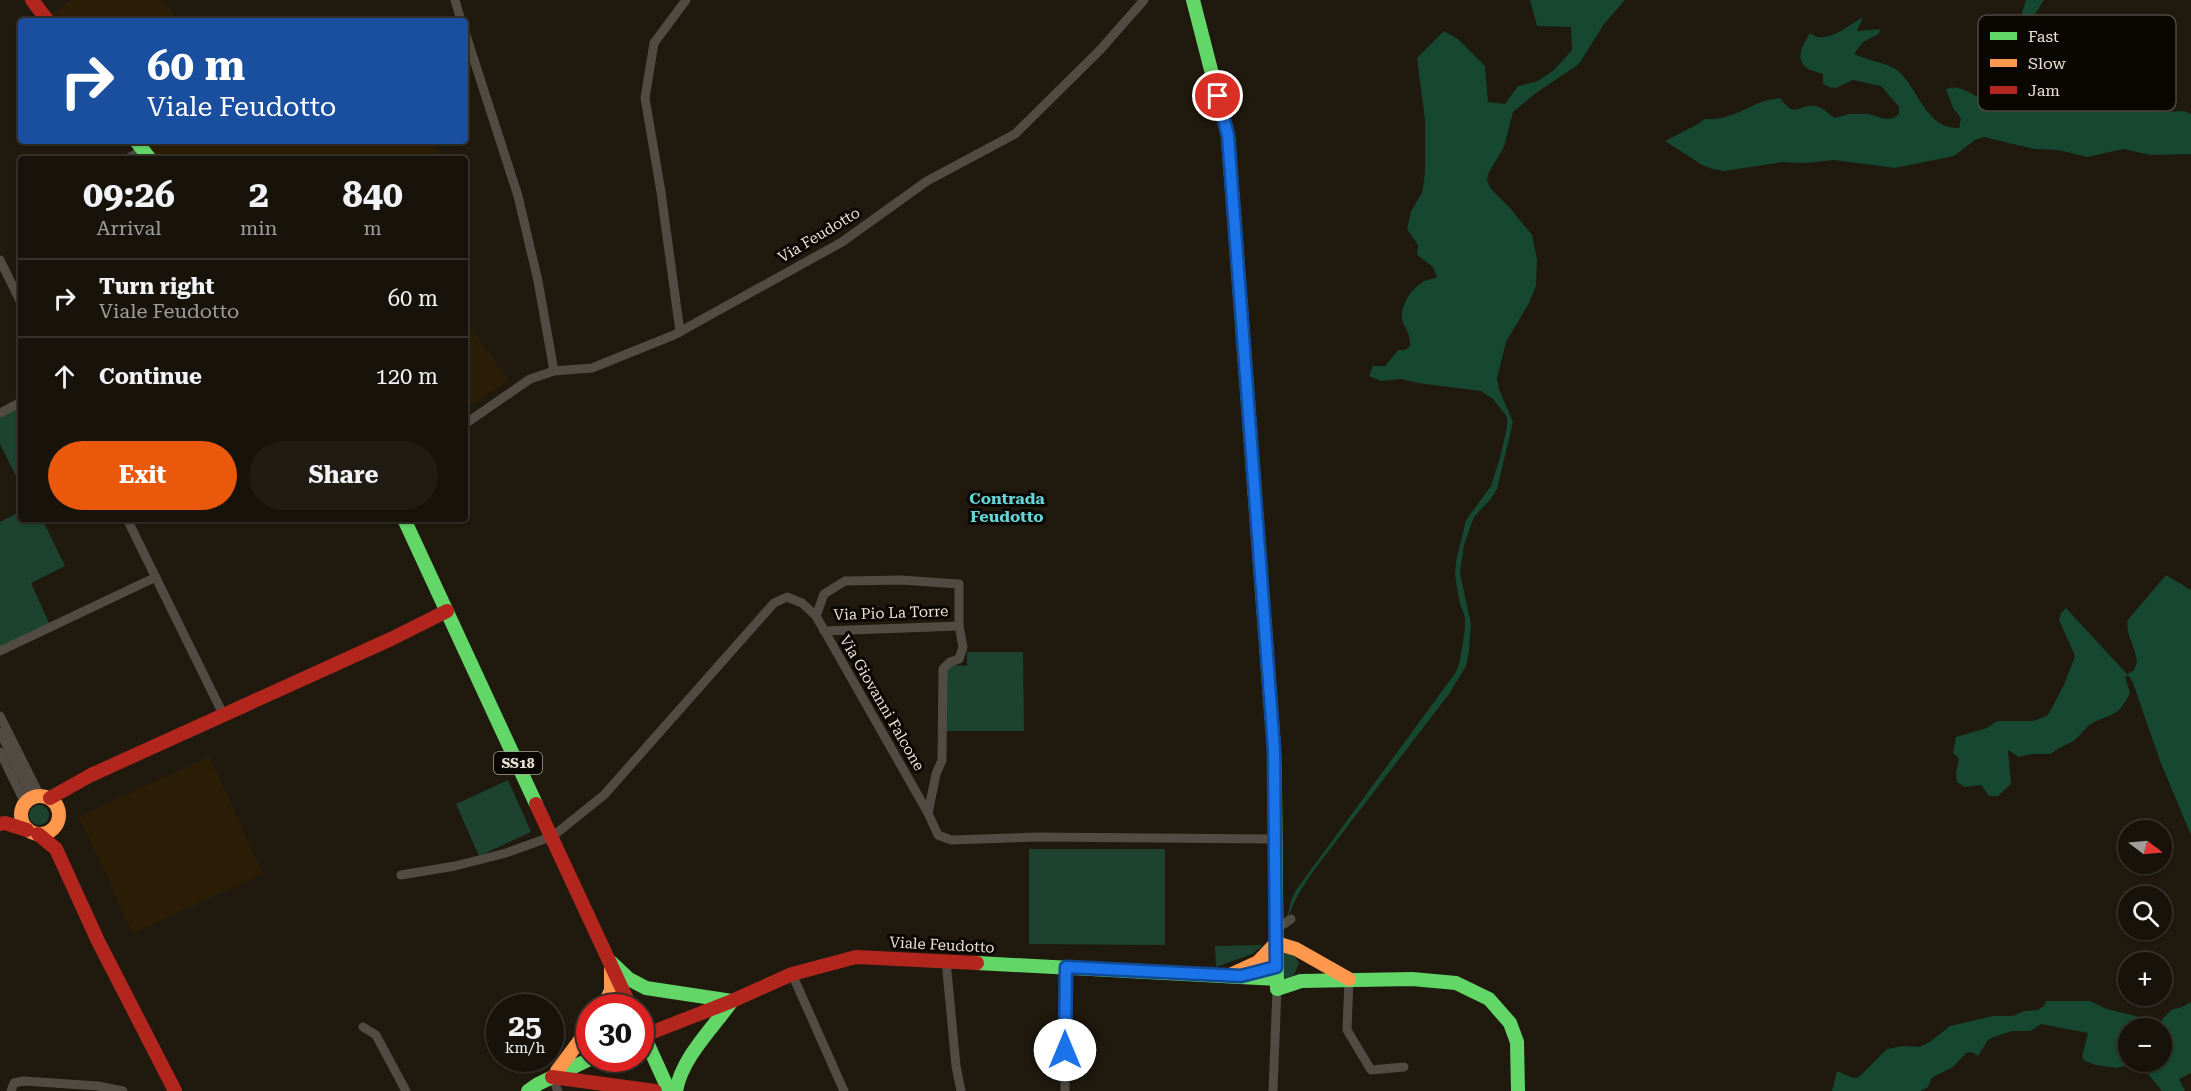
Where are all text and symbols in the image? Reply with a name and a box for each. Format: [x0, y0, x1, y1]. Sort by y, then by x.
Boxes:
legend [1978, 15, 2176, 111]
text: Fast [2028, 27, 2059, 46]
text: 60 m [147, 41, 245, 90]
icon: right [48, 42, 126, 120]
text: Slow [2028, 54, 2066, 73]
pin [1192, 70, 1243, 121]
icon: arrive [1201, 79, 1234, 112]
text: Jam [2028, 81, 2060, 100]
text: Viale Feudotto [147, 91, 336, 123]
text: 09:26 [83, 174, 175, 216]
text: 2 [249, 174, 269, 216]
text: 840 [343, 174, 403, 216]
street label: Via Feudotto [775, 204, 863, 266]
text: Arrival [96, 216, 161, 240]
text: min [240, 216, 277, 240]
text: m [364, 216, 382, 240]
text: Turn right [99, 274, 214, 299]
icon: right [48, 282, 81, 315]
text: 60 m [388, 286, 438, 311]
text: Viale Feudotto [99, 299, 239, 323]
icon: ahead [48, 360, 81, 393]
text: Continue [99, 364, 202, 389]
text: 120 m [375, 364, 438, 389]
button: Exit [48, 441, 237, 510]
button: Share [249, 441, 438, 510]
district label: Contrada Feudotto [969, 489, 1045, 526]
street label: Via Pio La Torre [833, 602, 949, 624]
street label: Via Giovanni Falcone [836, 632, 928, 774]
road number: SS18 [494, 752, 542, 774]
north arrow [2118, 820, 2172, 874]
map controls [2118, 820, 2172, 1072]
button: search [2118, 886, 2172, 940]
street label: Viale Feudotto [889, 933, 995, 957]
button: + [2118, 952, 2172, 1006]
speed limit sign: 30 [576, 994, 654, 1072]
text: 25 [508, 1008, 542, 1043]
position arrow [1033, 1018, 1097, 1082]
button: − [2118, 1018, 2172, 1072]
text: km/h [505, 1039, 545, 1057]

